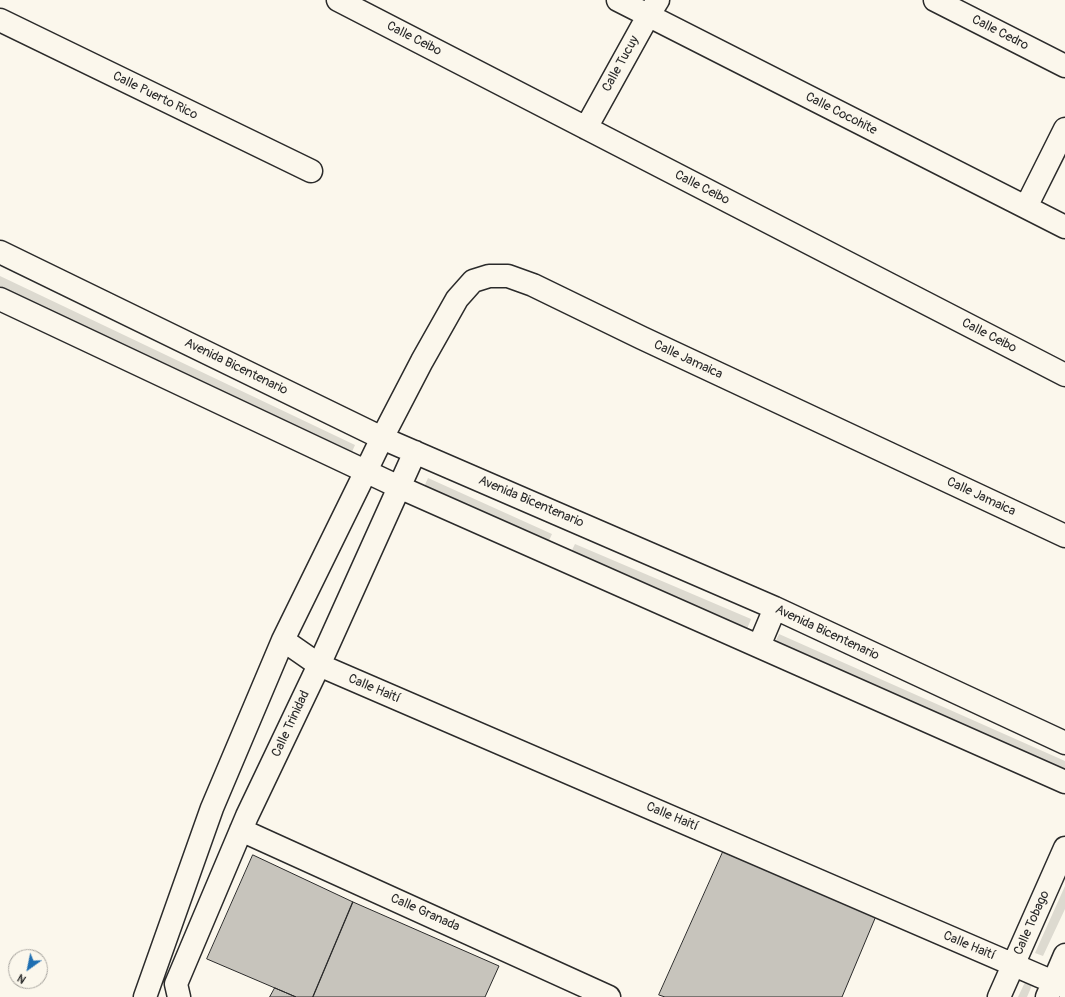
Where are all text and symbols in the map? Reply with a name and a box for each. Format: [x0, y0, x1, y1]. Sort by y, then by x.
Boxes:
street label: Calle Cedro [969, 12, 1031, 54]
street label: Calle Ceibo [384, 19, 444, 59]
street label: Calle Tucuy [599, 33, 643, 95]
street label: Calle Puerto Rico [110, 69, 200, 123]
street label: Calle Cocohite [803, 89, 879, 139]
street label: Calle Ceibo [672, 168, 732, 208]
street label: Calle Ceibo [959, 316, 1019, 356]
street label: Avenida Bicentenario [182, 335, 290, 399]
street label: Calle Jamaica [651, 337, 725, 383]
street label: Avenida Bicentenario [476, 473, 586, 531]
street label: Calle Jamaica [944, 474, 1018, 520]
street label: Avenida Bicentenario [773, 602, 881, 664]
street label: Calle Haití [346, 671, 402, 707]
street label: Calle Trinidad [269, 688, 313, 760]
street label: Calle Haití [644, 799, 700, 835]
street label: Calle Tobago [1011, 888, 1053, 958]
street label: Calle Granada [388, 891, 462, 935]
street label: Calle Haití [941, 928, 997, 964]
north arrow [8, 949, 48, 989]
text: N [15, 971, 28, 986]

